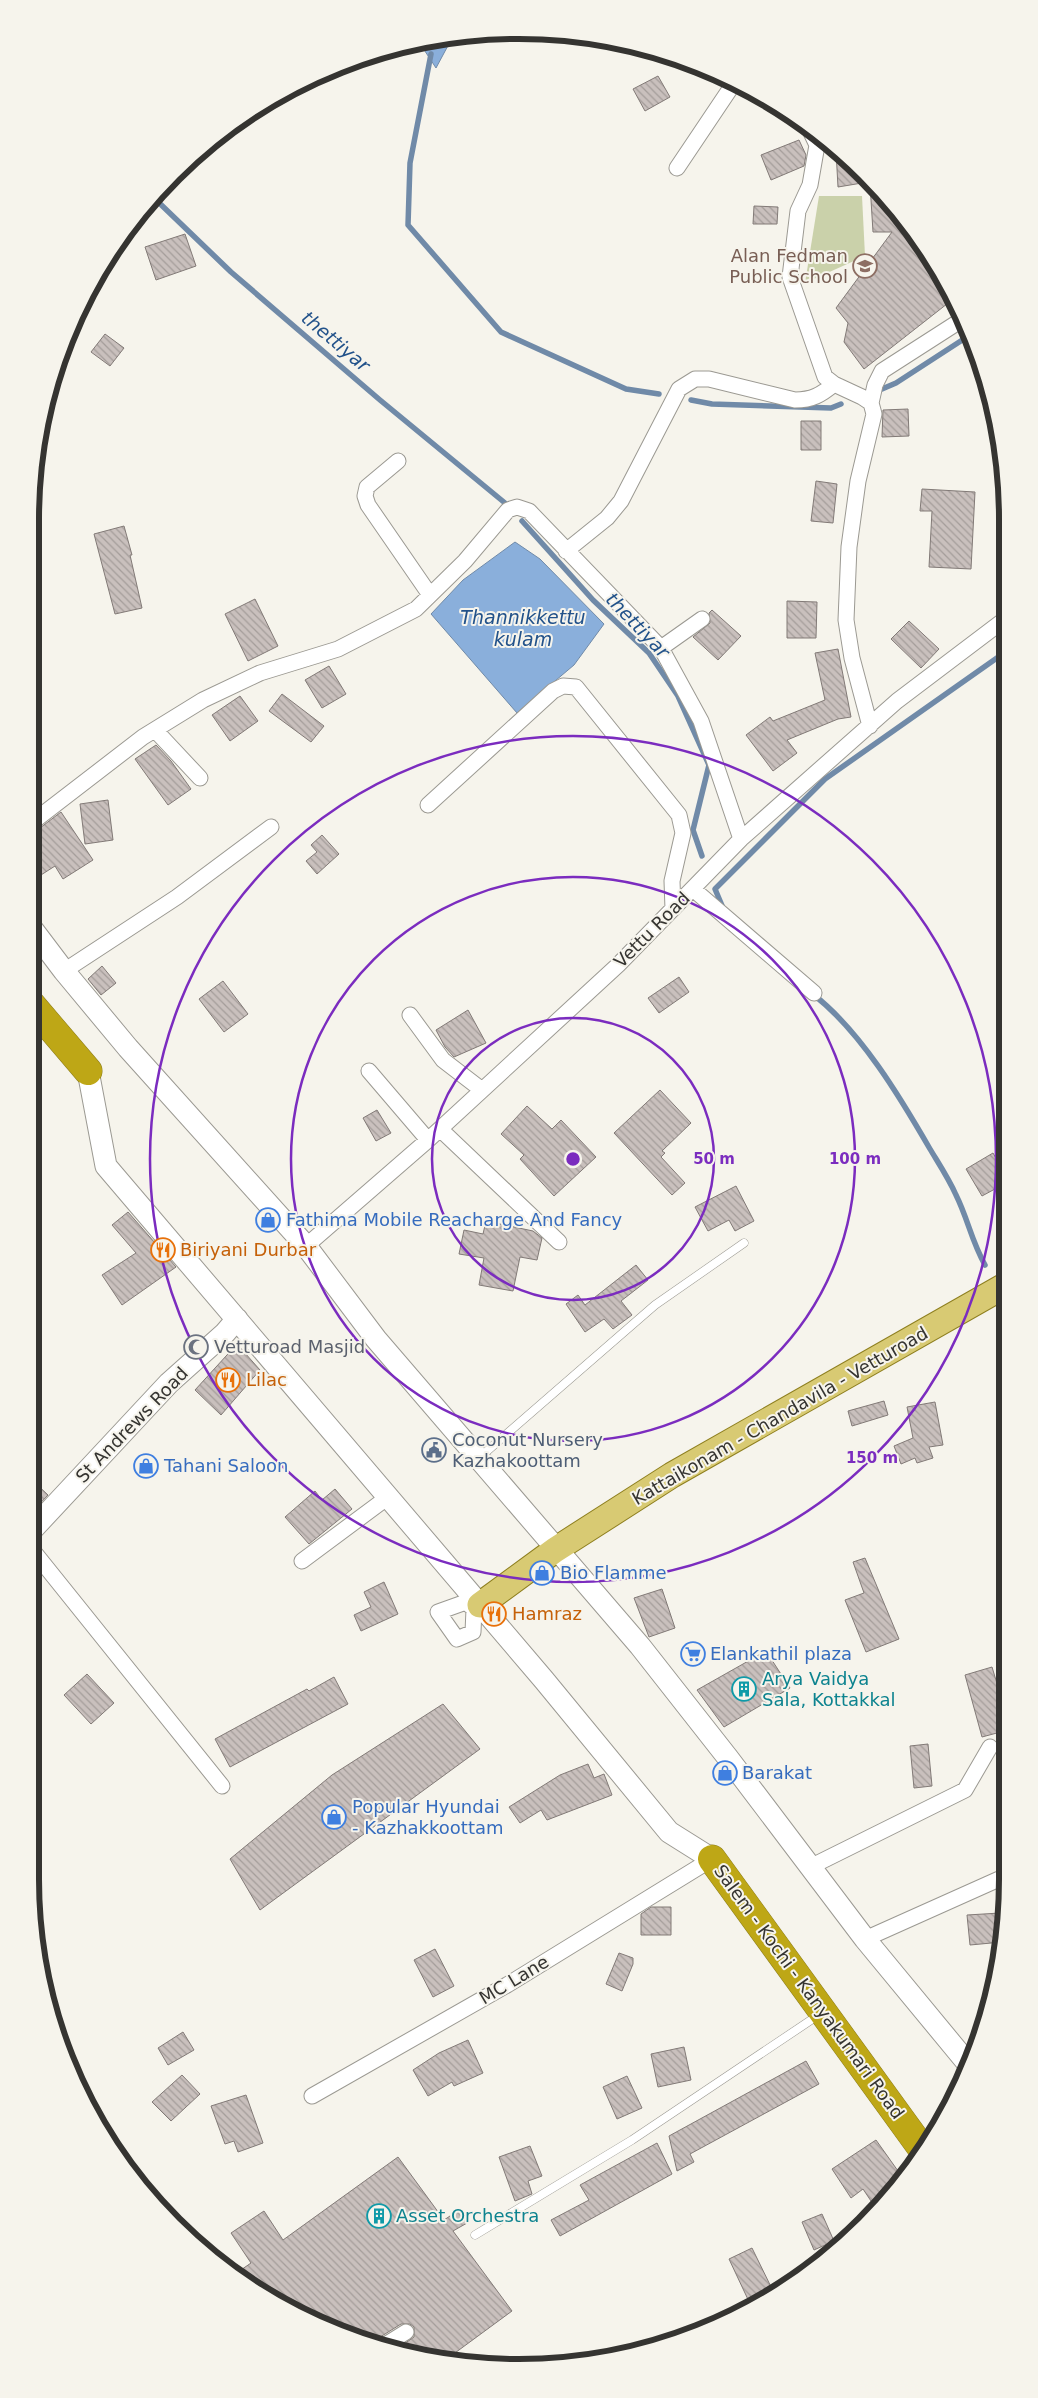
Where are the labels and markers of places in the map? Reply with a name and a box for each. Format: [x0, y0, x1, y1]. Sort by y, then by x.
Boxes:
place label: Alan Fedman Public School [729, 245, 848, 287]
school or university icon: Alan Fedman Public School [852, 253, 878, 279]
centre of rings [564, 1150, 582, 1168]
shop icon: Fathima Mobile Reacharge And Fancy [255, 1207, 281, 1233]
place label: Fathima Mobile Reacharge And Fancy [286, 1209, 623, 1230]
restaurant icon: Biriyani Durbar [150, 1237, 176, 1263]
place label: Biriyani Durbar [180, 1239, 317, 1260]
mosque icon: Vetturoad Masjid [183, 1334, 209, 1360]
place label: Vetturoad Masjid [214, 1336, 365, 1357]
restaurant icon: Lilac [215, 1367, 241, 1393]
place label: Lilac [246, 1369, 287, 1390]
place label: Coconut Nursery Kazhakoottam [452, 1429, 603, 1471]
public building icon: Coconut Nursery Kazhakoottam [421, 1437, 447, 1463]
shop icon: Tahani Saloon [133, 1453, 159, 1479]
place label: Tahani Saloon [163, 1455, 289, 1476]
shop icon: Bio Flamme [529, 1560, 555, 1586]
place label: Bio Flamme [560, 1562, 667, 1583]
restaurant icon: Hamraz [481, 1601, 507, 1627]
place label: Hamraz [512, 1603, 582, 1624]
supermarket icon: Elankathil plaza [680, 1641, 706, 1667]
place label: Elankathil plaza [710, 1643, 852, 1664]
place label: Arya Vaidya Sala, Kottakkal [762, 1668, 896, 1710]
building icon: Arya Vaidya Sala, Kottakkal [731, 1676, 757, 1702]
shop icon: Barakat [712, 1760, 738, 1786]
place label: Barakat [742, 1762, 812, 1783]
place label: Popular Hyundai - Kazhakkoottam [352, 1796, 504, 1838]
shop icon: Popular Hyundai - Kazhakkoottam [321, 1804, 347, 1830]
building icon: Asset Orchestra [366, 2203, 392, 2229]
place label: Asset Orchestra [396, 2205, 539, 2226]

